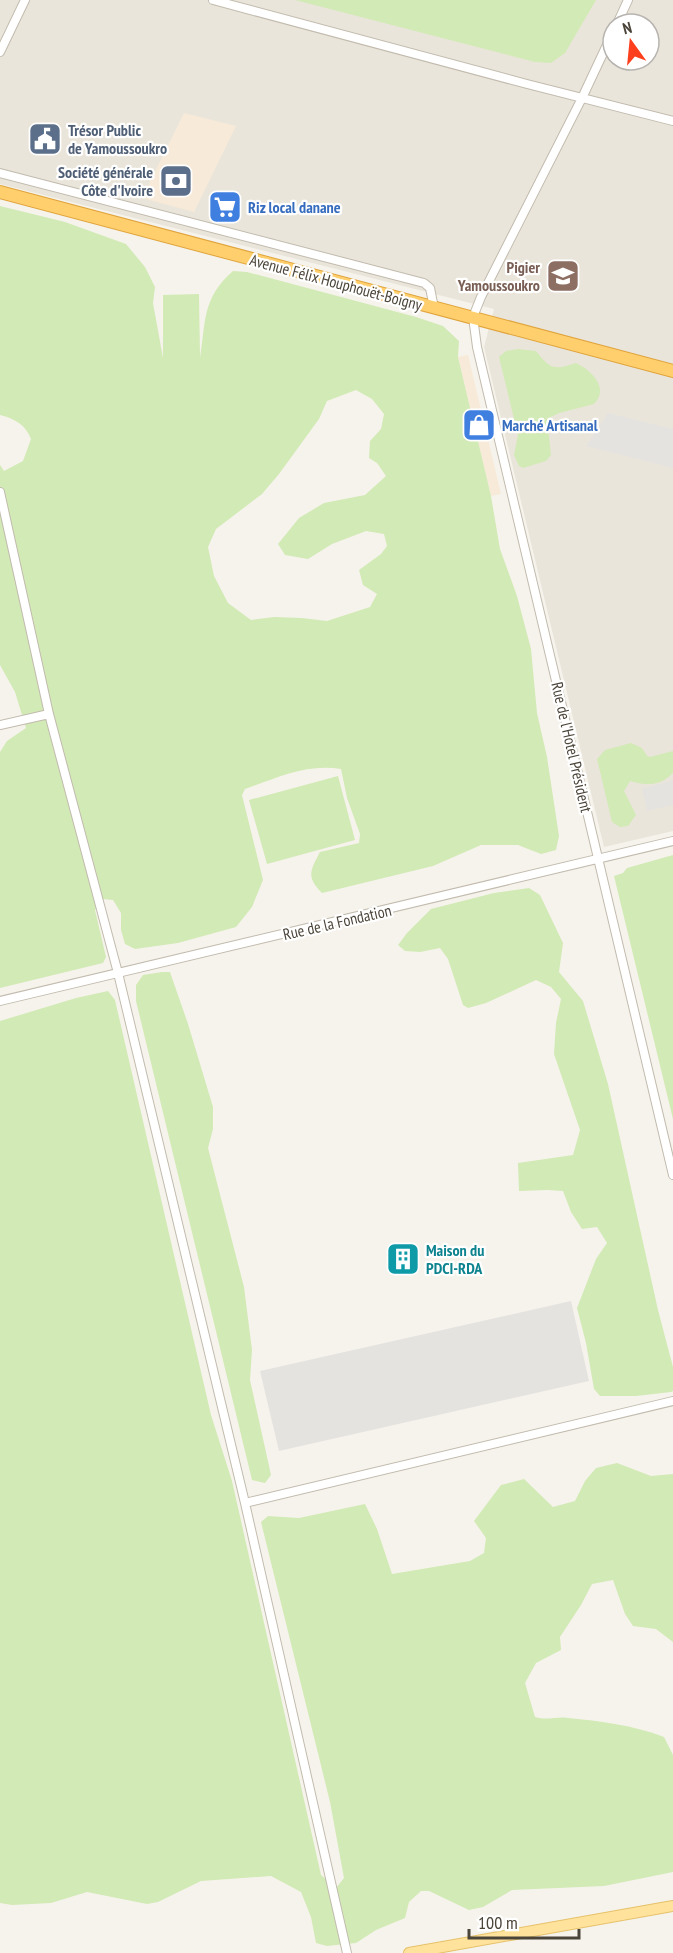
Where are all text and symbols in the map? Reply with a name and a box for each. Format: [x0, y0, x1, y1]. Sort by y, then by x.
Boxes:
north arrow [601, 12, 661, 72]
text: N [620, 17, 634, 38]
place label: Trésor Public de Yamoussoukro [68, 120, 167, 158]
public building icon: Trésor Public de Yamoussoukro [27, 121, 63, 157]
place label: Société générale Côte d'Ivoire [58, 162, 153, 200]
bank icon: Société générale Côte d'Ivoire [158, 163, 194, 199]
supermarket icon: Riz local danane [207, 189, 243, 225]
place label: Riz local danane [248, 197, 341, 217]
street label: Avenue Félix Houphouët-Boigny [248, 249, 424, 315]
place label: Pigier Yamoussoukro [457, 257, 540, 295]
school or university icon: Pigier Yamoussoukro [545, 258, 581, 294]
shop icon: Marché Artisanal [461, 407, 497, 443]
place label: Marché Artisanal [502, 415, 598, 435]
street label: Rue de l'Hotel Président [547, 680, 597, 815]
street label: Rue de la Fondation [281, 900, 393, 944]
place label: Maison du PDCI-RDA [426, 1240, 484, 1278]
building icon: Maison du PDCI-RDA [385, 1241, 421, 1277]
scale bar [469, 1902, 578, 1940]
text: 100 m [478, 1911, 518, 1934]

